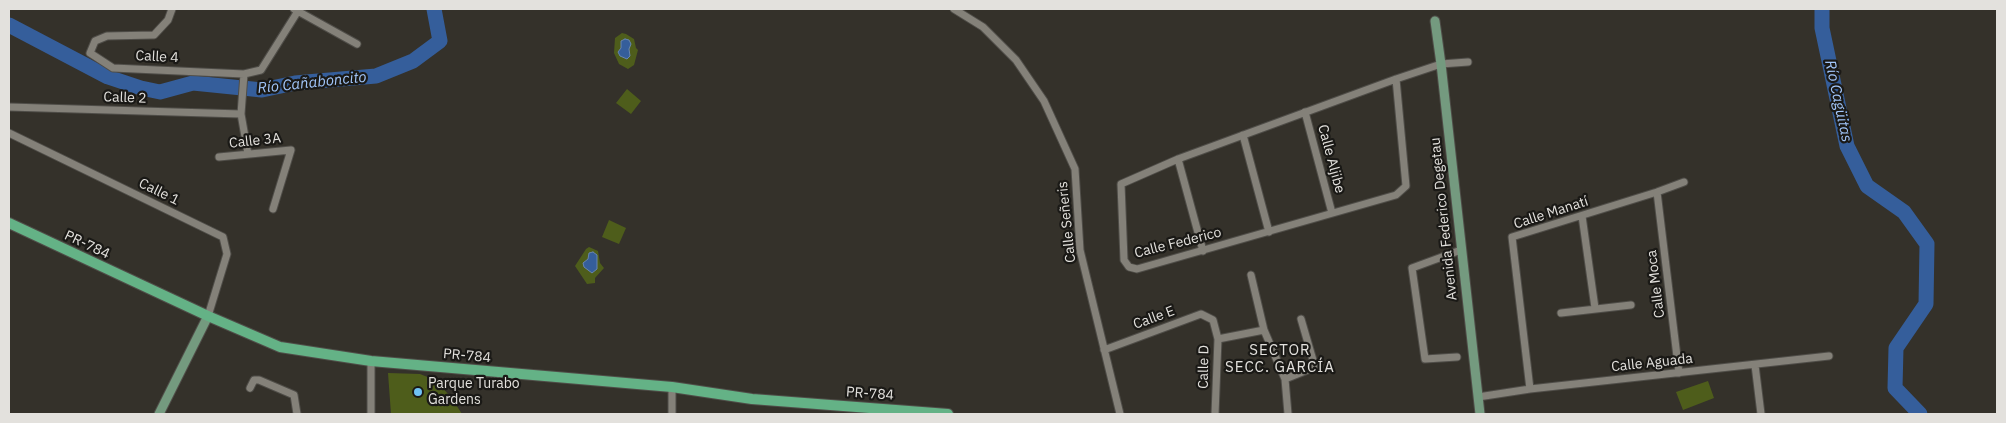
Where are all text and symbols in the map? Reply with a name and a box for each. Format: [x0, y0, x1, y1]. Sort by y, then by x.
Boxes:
street label: Calle 4 [135, 47, 179, 67]
water label: Río Cagüitas [1821, 58, 1855, 144]
water label: Río Cañaboncito [257, 68, 367, 98]
street label: Calle 2 [103, 89, 147, 107]
street label: Calle Aljibe [1314, 123, 1348, 195]
street label: Calle 3A [228, 130, 282, 152]
street label: Avenida Federico Degetau [1427, 137, 1461, 301]
street label: Calle 1 [136, 175, 182, 209]
street label: Calle Señeris [1054, 181, 1080, 263]
street label: Calle Manatí [1512, 193, 1590, 233]
street label: Calle Federico [1133, 224, 1223, 262]
street label: PR-784 [62, 227, 112, 263]
street label: Calle Moca [1643, 249, 1669, 319]
street label: Calle E [1131, 303, 1177, 333]
district label: SECTOR SECC. GARCÍA [1224, 342, 1336, 377]
street label: Calle D [1195, 345, 1213, 389]
street label: PR-784 [442, 346, 492, 366]
street label: Calle Aguada [1610, 350, 1694, 376]
place label: Parque Turabo Gardens [428, 376, 520, 408]
street label: PR-784 [845, 384, 895, 404]
marker: Parque Turabo Gardens [412, 386, 424, 398]

